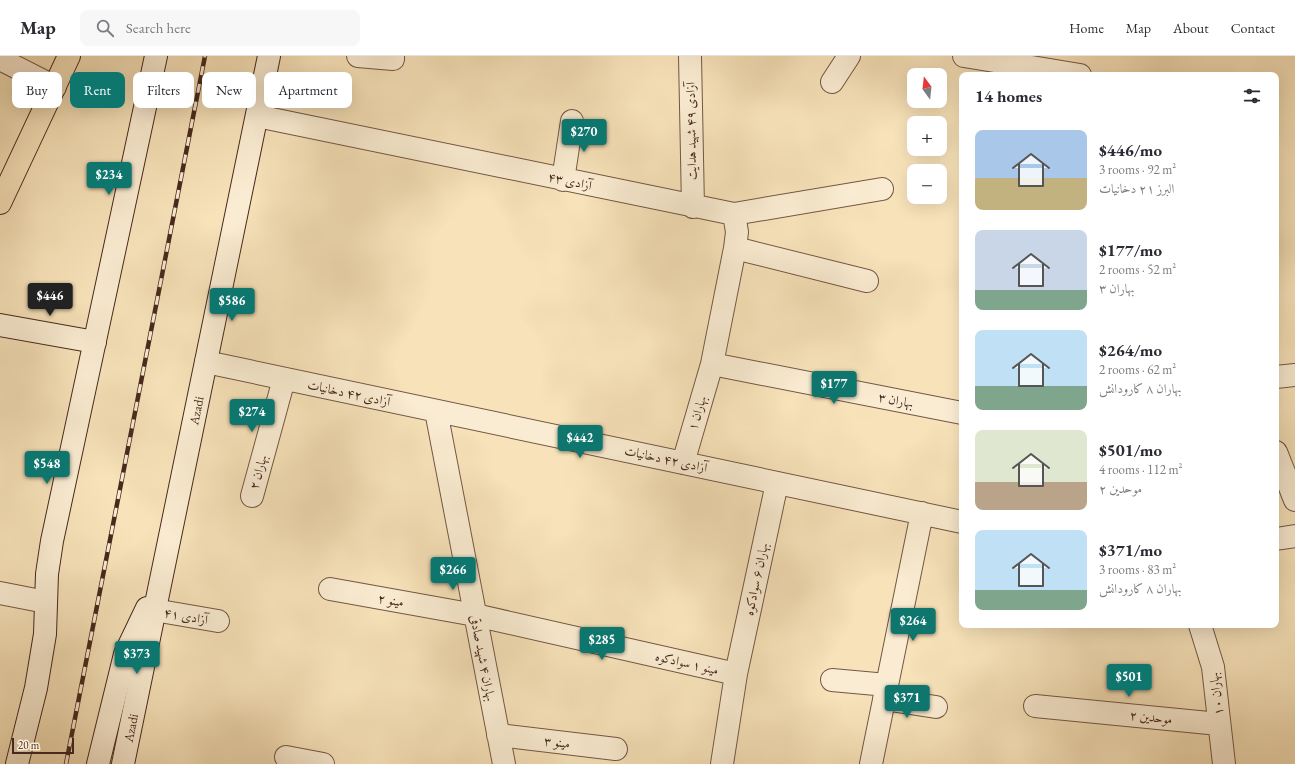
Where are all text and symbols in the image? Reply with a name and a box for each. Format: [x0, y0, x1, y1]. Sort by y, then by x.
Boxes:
search box [80, 10, 360, 46]
text: Map [20, 15, 56, 40]
icon: search [94, 17, 116, 39]
text: Search here [126, 18, 191, 37]
text: Home [1069, 19, 1104, 37]
text: Map [1126, 19, 1151, 37]
text: About [1173, 19, 1209, 37]
text: Contact [1231, 19, 1275, 37]
north arrow [907, 68, 947, 108]
map controls [907, 68, 947, 204]
chip: Buy [12, 72, 62, 108]
chip: Rent [70, 72, 125, 108]
chip: Filters [133, 72, 194, 108]
chip: New [202, 72, 256, 108]
chip: Apartment [264, 72, 352, 108]
street label: آزادی ۴۹ شهید هدایت [682, 81, 700, 180]
text: 14 homes [975, 85, 1042, 107]
icon: filters [1241, 85, 1263, 107]
button: + [907, 116, 947, 156]
pin: $270 [560, 119, 608, 153]
text: $270 [571, 123, 597, 140]
text: $446/mo [1099, 139, 1162, 161]
icon: home [1007, 146, 1055, 194]
text: 3 rooms · 92 m² [1099, 161, 1176, 178]
pin: $234 [85, 162, 133, 196]
button: − [907, 164, 947, 204]
text: $234 [96, 166, 122, 183]
street label: آزادی ۴۳ [546, 168, 595, 194]
text: البرز ۲۱ دخانیات [1099, 180, 1174, 197]
text: $177/mo [1099, 239, 1162, 261]
icon: home [1007, 246, 1055, 294]
text: 2 rooms · 52 m² [1099, 261, 1176, 278]
text: بهاران ۳ [1099, 280, 1135, 297]
pin: $446 [26, 283, 74, 317]
text: $446 [37, 287, 63, 304]
pin: $586 [208, 288, 256, 322]
text: $586 [219, 292, 245, 309]
text: $264/mo [1099, 339, 1162, 361]
icon: home [1007, 346, 1055, 394]
text: 2 rooms · 62 m² [1099, 361, 1176, 378]
pin: $177 [810, 371, 858, 405]
text: $177 [821, 375, 847, 392]
street label: آزادی ۴۲ دخانیات [306, 376, 393, 410]
text: بهاران ۸ کارودانش [1099, 380, 1182, 397]
street label: بهاران ۳ [877, 388, 915, 412]
street label: بهاران ۱ [684, 394, 710, 432]
street label: Azadi [184, 395, 207, 427]
pin: $274 [228, 399, 276, 433]
text: $274 [239, 403, 265, 420]
pin: $442 [556, 425, 604, 459]
text: $442 [567, 429, 593, 446]
text: $501/mo [1099, 439, 1162, 461]
street label: آزادی ۴۲ دخانیات [623, 442, 710, 476]
icon: home [1007, 446, 1055, 494]
pin: $548 [23, 451, 71, 485]
street label: بهاران ۲ [245, 453, 271, 491]
text: $548 [34, 455, 60, 472]
text: 4 rooms · 112 m² [1099, 461, 1183, 478]
text: موحدین ۲ [1099, 480, 1142, 497]
text: $371/mo [1099, 539, 1162, 561]
street label: بهاران ۶ سوادکوه [740, 541, 772, 617]
icon: home [1007, 546, 1055, 594]
pin: $266 [429, 557, 477, 591]
text: $266 [440, 561, 466, 578]
text: 3 rooms · 83 m² [1099, 561, 1176, 578]
text: بهاران ۸ کارودانش [1099, 580, 1182, 597]
street label: مینو ۲ [377, 589, 405, 611]
street label: آزادی ۴۱ [163, 604, 211, 628]
pin: $264 [889, 608, 937, 642]
text: $264 [900, 612, 926, 629]
street label: بهاران ۴ شهید صادقی [466, 613, 500, 703]
pin: $285 [578, 627, 626, 661]
text: $285 [589, 631, 615, 648]
pin: $373 [113, 641, 161, 675]
text: $373 [124, 645, 150, 662]
street label: مینو ۱ سوادکوه [654, 647, 720, 679]
pin: $501 [1105, 664, 1153, 698]
text: $501 [1116, 668, 1142, 685]
street label: بهاران ۱۰ [1205, 672, 1227, 716]
pin: $371 [883, 685, 931, 719]
text: $371 [894, 689, 920, 706]
street label: موحدین ۲ [1129, 706, 1173, 728]
street label: Azadi [119, 712, 142, 744]
street label: مینو ۳ [543, 732, 571, 752]
scale bar [12, 736, 74, 755]
text: 20 m [18, 738, 39, 752]

